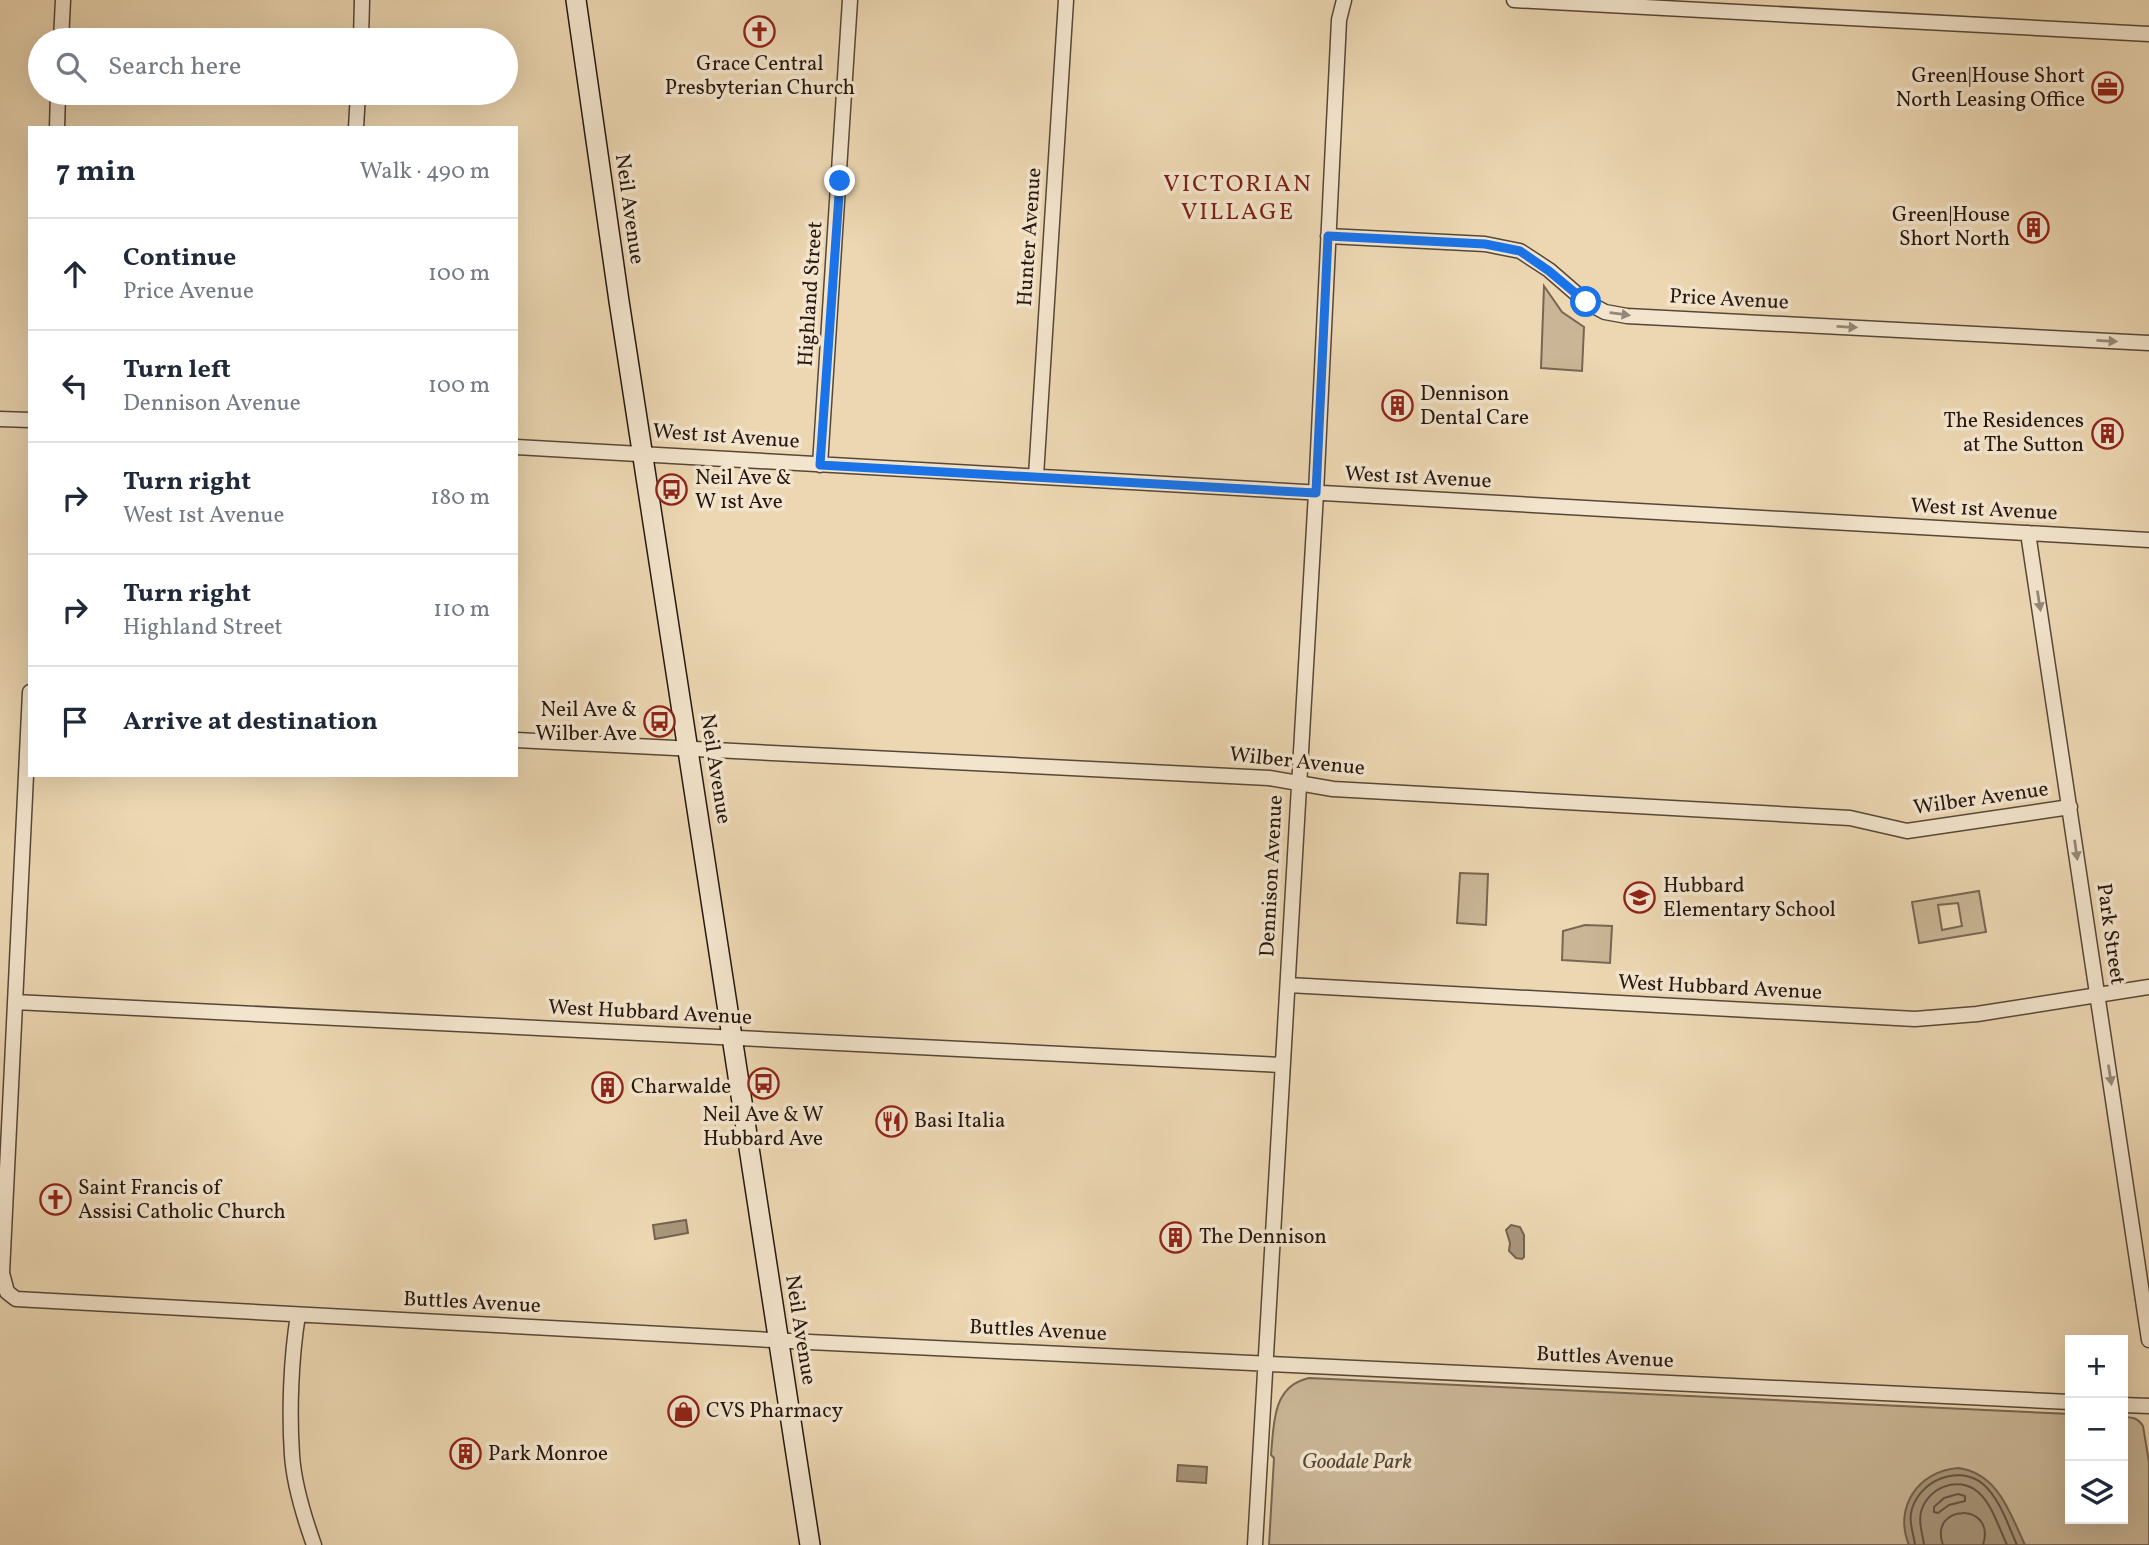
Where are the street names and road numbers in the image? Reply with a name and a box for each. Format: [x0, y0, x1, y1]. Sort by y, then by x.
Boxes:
street label: Neil Avenue [607, 152, 651, 266]
street label: Hunter Avenue [1011, 167, 1049, 307]
street label: Highland Street [791, 220, 831, 368]
street label: Price Avenue [1669, 282, 1789, 318]
street label: West 1st Avenue [652, 417, 801, 457]
street label: West 1st Avenue [1344, 460, 1492, 496]
street label: West 1st Avenue [1910, 492, 2058, 528]
street label: Neil Avenue [692, 712, 738, 826]
street label: Wilber Avenue [1228, 740, 1366, 784]
street label: Wilber Avenue [1912, 775, 2050, 823]
street label: Dennison Avenue [1253, 794, 1291, 958]
street label: Park Street [2089, 881, 2131, 987]
street label: West Hubbard Avenue [1617, 968, 1823, 1008]
street label: West Hubbard Avenue [547, 993, 753, 1033]
street label: Neil Avenue [777, 1273, 823, 1387]
street label: Buttles Avenue [403, 1285, 541, 1321]
street label: Buttles Avenue [969, 1313, 1107, 1349]
street label: Buttles Avenue [1536, 1340, 1674, 1376]

